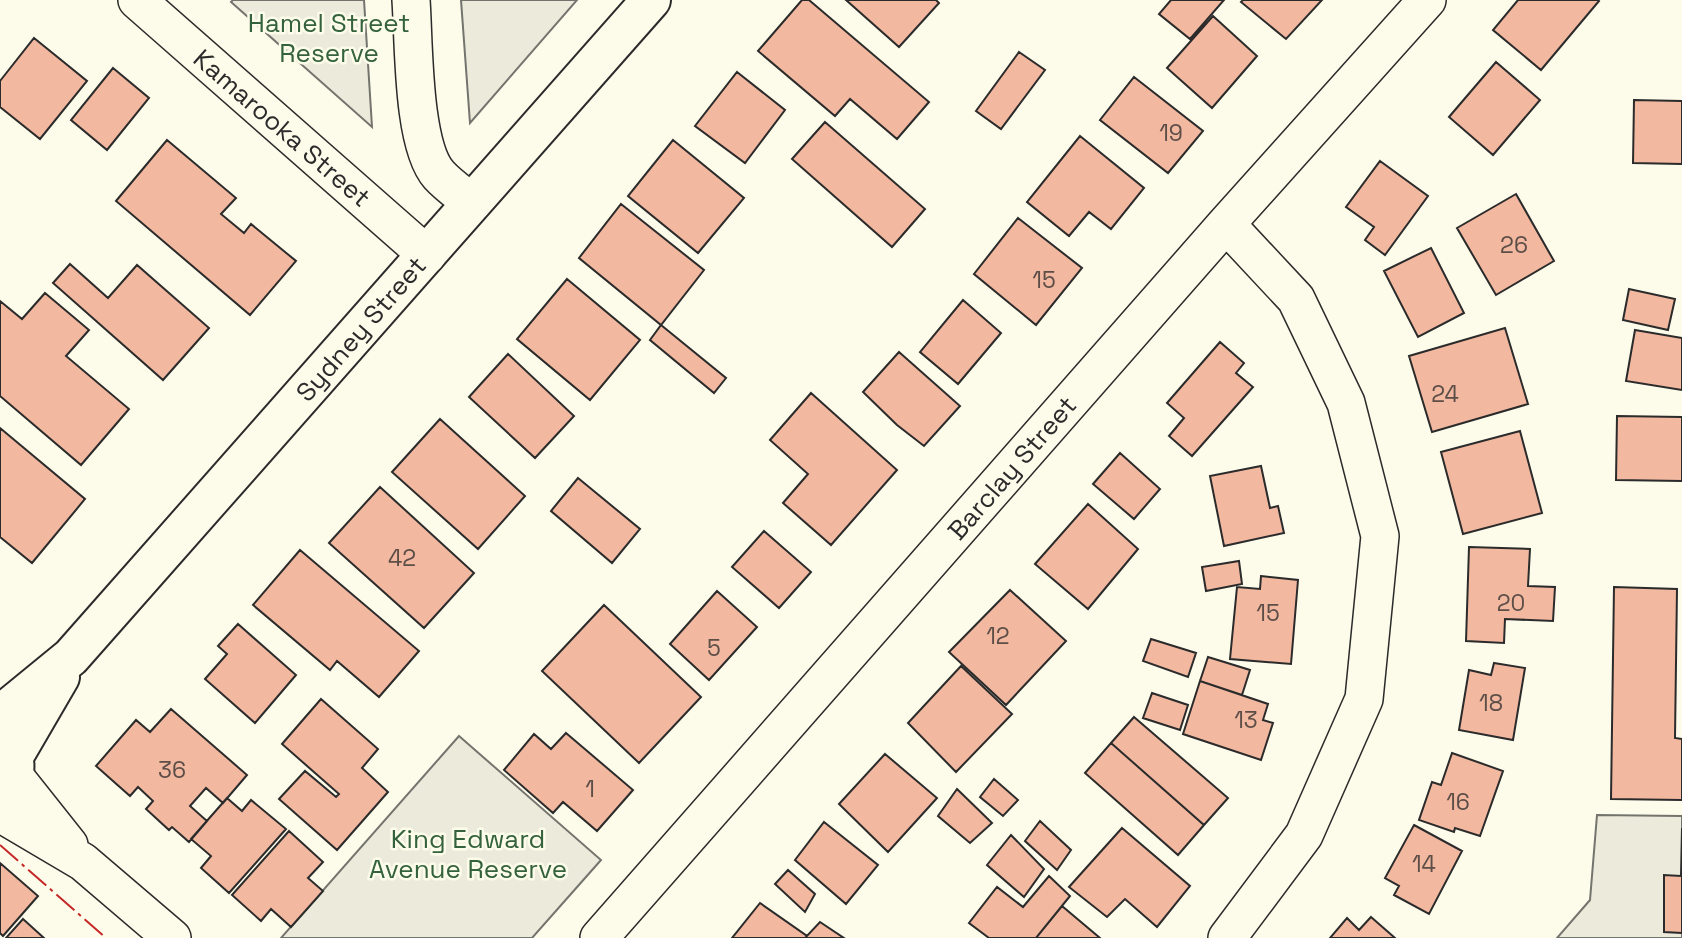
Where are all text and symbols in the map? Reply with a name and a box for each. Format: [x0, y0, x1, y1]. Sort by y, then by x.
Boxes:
park label: Hamel Street Reserve [248, 6, 410, 70]
street label: Kamarooka Street [186, 42, 378, 214]
house number: 19 [1159, 118, 1183, 148]
house number: 26 [1500, 230, 1528, 260]
street label: Sydney Street [288, 249, 434, 409]
house number: 15 [1032, 265, 1056, 295]
house number: 24 [1431, 379, 1459, 409]
street label: Barclay Street [940, 389, 1084, 547]
house number: 42 [388, 543, 416, 573]
house number: 20 [1497, 588, 1525, 618]
house number: 15 [1256, 598, 1280, 628]
house number: 12 [986, 621, 1010, 651]
house number: 5 [707, 633, 721, 663]
house number: 18 [1479, 688, 1503, 718]
house number: 13 [1234, 705, 1258, 735]
house number: 36 [158, 755, 186, 785]
house number: 1 [585, 774, 595, 804]
house number: 16 [1446, 787, 1470, 817]
park label: King Edward Avenue Reserve [369, 822, 567, 886]
house number: 14 [1412, 849, 1436, 879]

